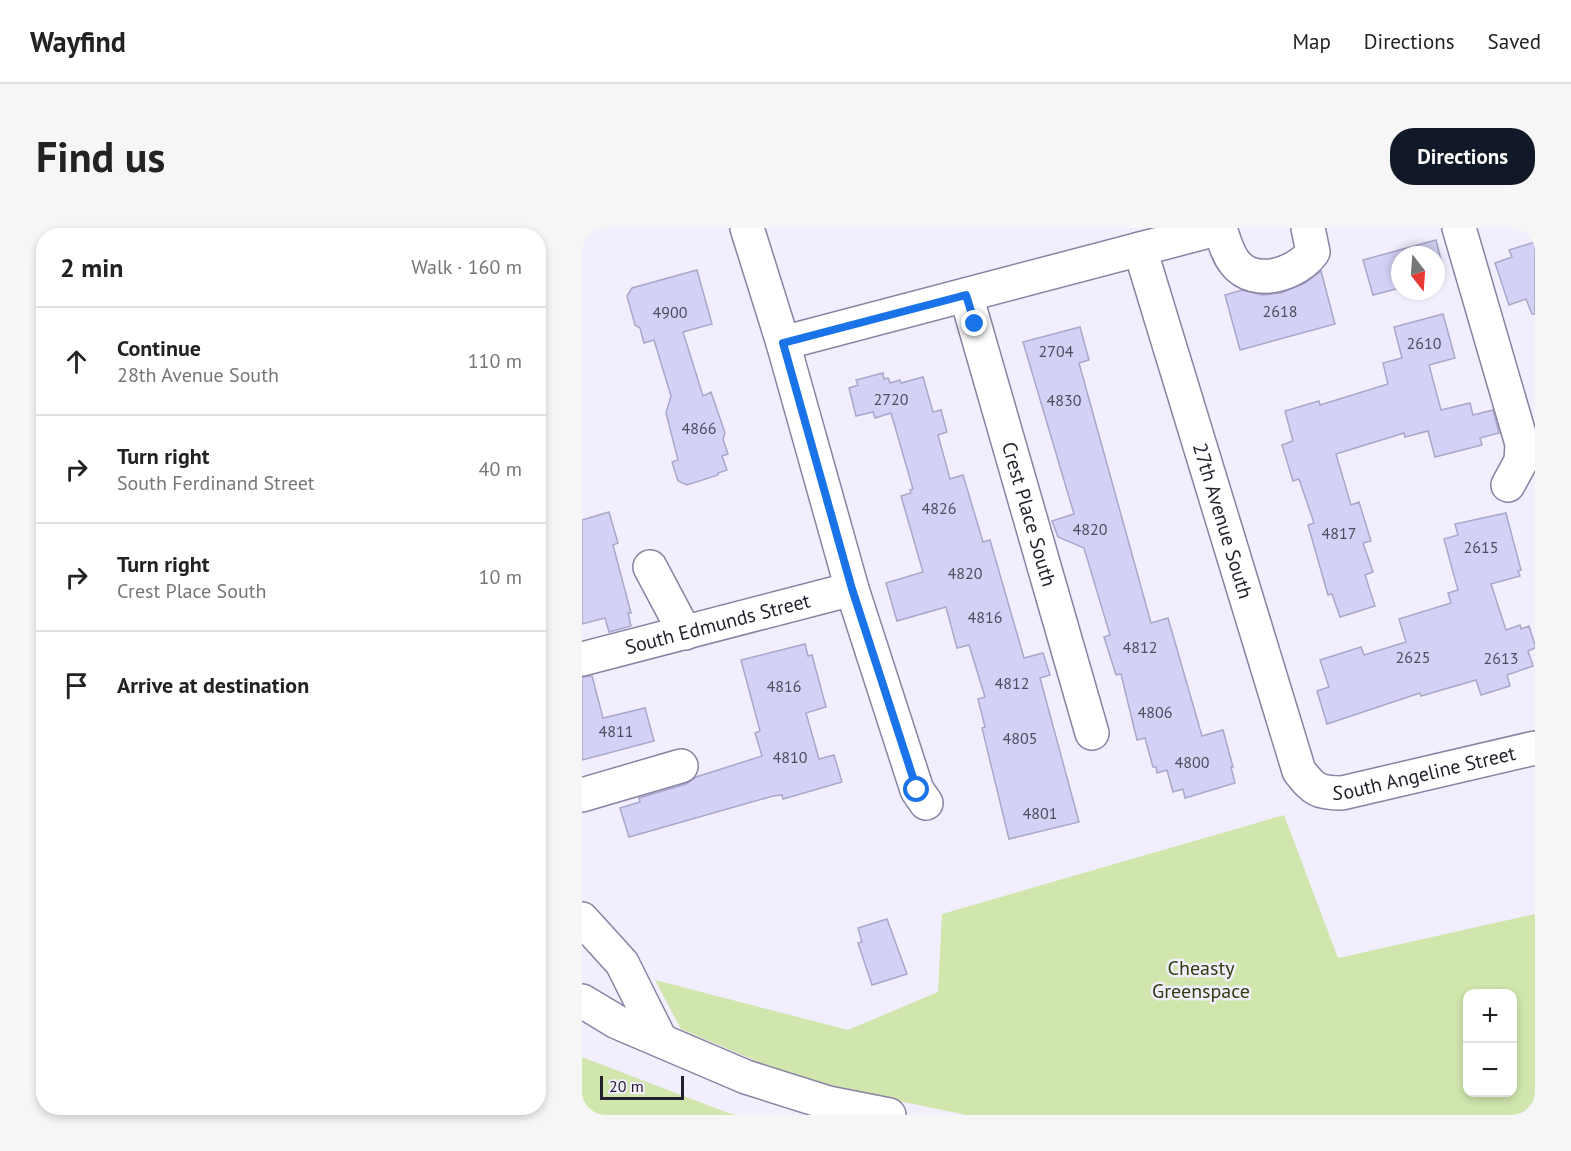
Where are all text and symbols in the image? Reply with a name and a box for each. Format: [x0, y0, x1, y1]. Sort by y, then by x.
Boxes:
text: Wayfind [30, 23, 126, 60]
text: Map [1292, 28, 1331, 55]
text: Directions [1364, 28, 1455, 55]
text: Saved [1488, 28, 1541, 55]
button: Directions [1390, 128, 1535, 185]
text: Find us [36, 129, 165, 184]
north arrow [1391, 246, 1445, 300]
text: 2 min [60, 251, 123, 284]
text: Walk · 160 m [411, 254, 522, 280]
house number: 2618 [1263, 301, 1297, 321]
house number: 4900 [653, 302, 688, 322]
route end [961, 310, 987, 336]
house number: 2610 [1407, 333, 1442, 353]
text: Continue [117, 334, 201, 362]
house number: 2704 [1039, 341, 1074, 361]
icon: ahead [60, 345, 93, 378]
text: 110 m [468, 348, 522, 374]
text: 28th Avenue South [117, 362, 279, 388]
house number: 2720 [874, 389, 909, 409]
house number: 4830 [1047, 390, 1082, 410]
house number: 4866 [682, 418, 716, 438]
street label: Crest Place South [996, 439, 1062, 590]
street label: 27th Avenue South [1187, 440, 1259, 602]
text: Turn right [117, 442, 209, 470]
icon: right [60, 453, 93, 486]
text: 40 m [479, 456, 522, 482]
text: South Ferdinand Street [117, 470, 315, 496]
house number: 4826 [922, 498, 956, 518]
house number: 4820 [1073, 519, 1108, 539]
house number: 4817 [1322, 523, 1356, 543]
house number: 2615 [1464, 537, 1498, 557]
text: Turn right [117, 550, 209, 578]
icon: right [60, 561, 93, 594]
house number: 4820 [948, 563, 983, 583]
text: 10 m [479, 564, 522, 590]
text: Crest Place South [117, 578, 266, 604]
street label: South Edmunds Street [622, 587, 813, 660]
house number: 4816 [968, 607, 1002, 627]
house number: 4812 [1123, 637, 1157, 657]
house number: 2625 [1396, 647, 1430, 667]
house number: 2613 [1484, 648, 1518, 668]
icon: arrive [60, 669, 93, 702]
text: Arrive at destination [117, 671, 309, 699]
house number: 4812 [995, 673, 1029, 693]
house number: 4816 [767, 676, 801, 696]
house number: 4806 [1138, 702, 1172, 722]
house number: 4811 [599, 721, 633, 741]
house number: 4805 [1003, 728, 1037, 748]
street label: South Angeline Street [1332, 740, 1518, 806]
house number: 4810 [773, 747, 808, 767]
house number: 4800 [1175, 752, 1210, 772]
route start [903, 776, 929, 802]
house number: 4801 [1023, 803, 1057, 823]
park label: Cheasty Greenspace [1152, 955, 1250, 1004]
map controls [1463, 989, 1517, 1097]
button: + [1463, 989, 1517, 1043]
button: − [1463, 1043, 1517, 1097]
scale bar [600, 1073, 684, 1100]
text: 20 m [609, 1076, 644, 1096]

